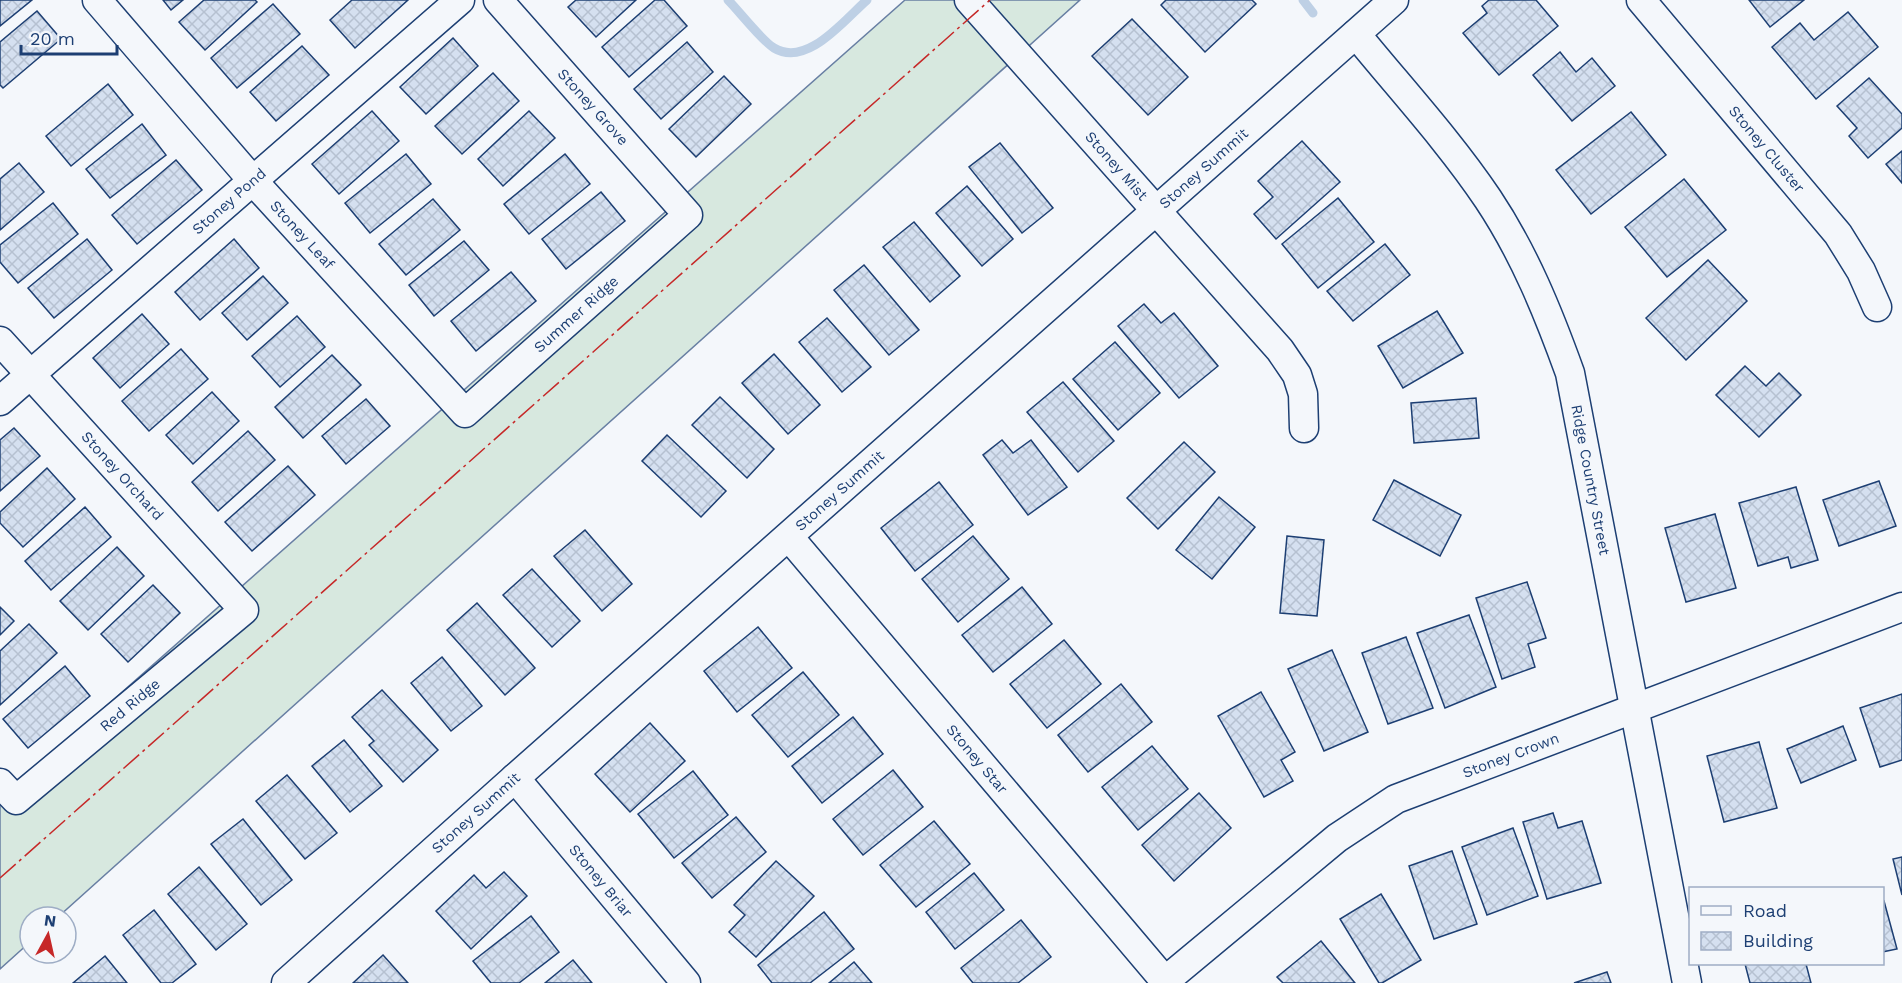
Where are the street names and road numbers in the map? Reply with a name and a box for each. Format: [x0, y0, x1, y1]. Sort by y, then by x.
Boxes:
street label: Stoney Grove [554, 65, 632, 149]
street label: Stoney Cluster [1725, 102, 1808, 196]
street label: Stoney Summit [1155, 124, 1252, 213]
street label: Stoney Mist [1081, 128, 1152, 205]
street label: Stoney Pond [189, 164, 270, 238]
street label: Stoney Leaf [266, 197, 338, 273]
street label: Summer Ridge [530, 272, 622, 356]
street label: Ridge Country Street [1567, 403, 1614, 557]
street label: Stoney Orchard [77, 428, 167, 524]
street label: Stoney Summit [792, 446, 888, 535]
street label: Red Ridge [96, 675, 164, 735]
street label: Stoney Star [943, 721, 1012, 798]
street label: Stoney Crown [1460, 729, 1562, 782]
street label: Stoney Summit [428, 768, 524, 857]
street label: Stoney Briar [565, 841, 636, 921]

